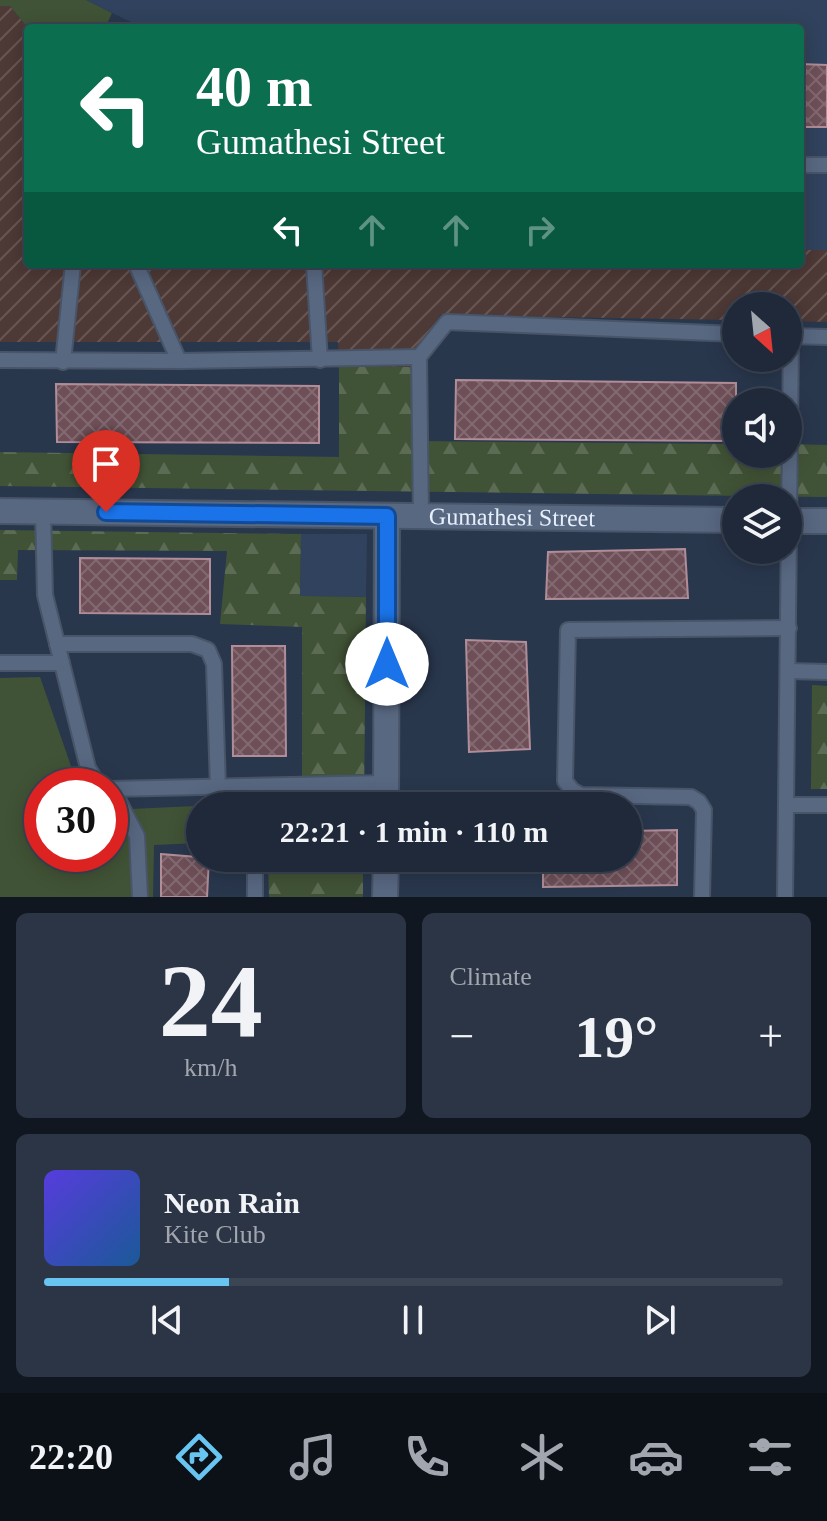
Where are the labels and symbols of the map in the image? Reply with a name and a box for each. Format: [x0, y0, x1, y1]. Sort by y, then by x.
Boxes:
north arrow [722, 292, 802, 372]
pin [72, 430, 140, 512]
street label: Gumathesi Street [429, 503, 595, 531]
position arrow [345, 622, 429, 706]
speed limit sign: 30 [24, 768, 128, 872]

